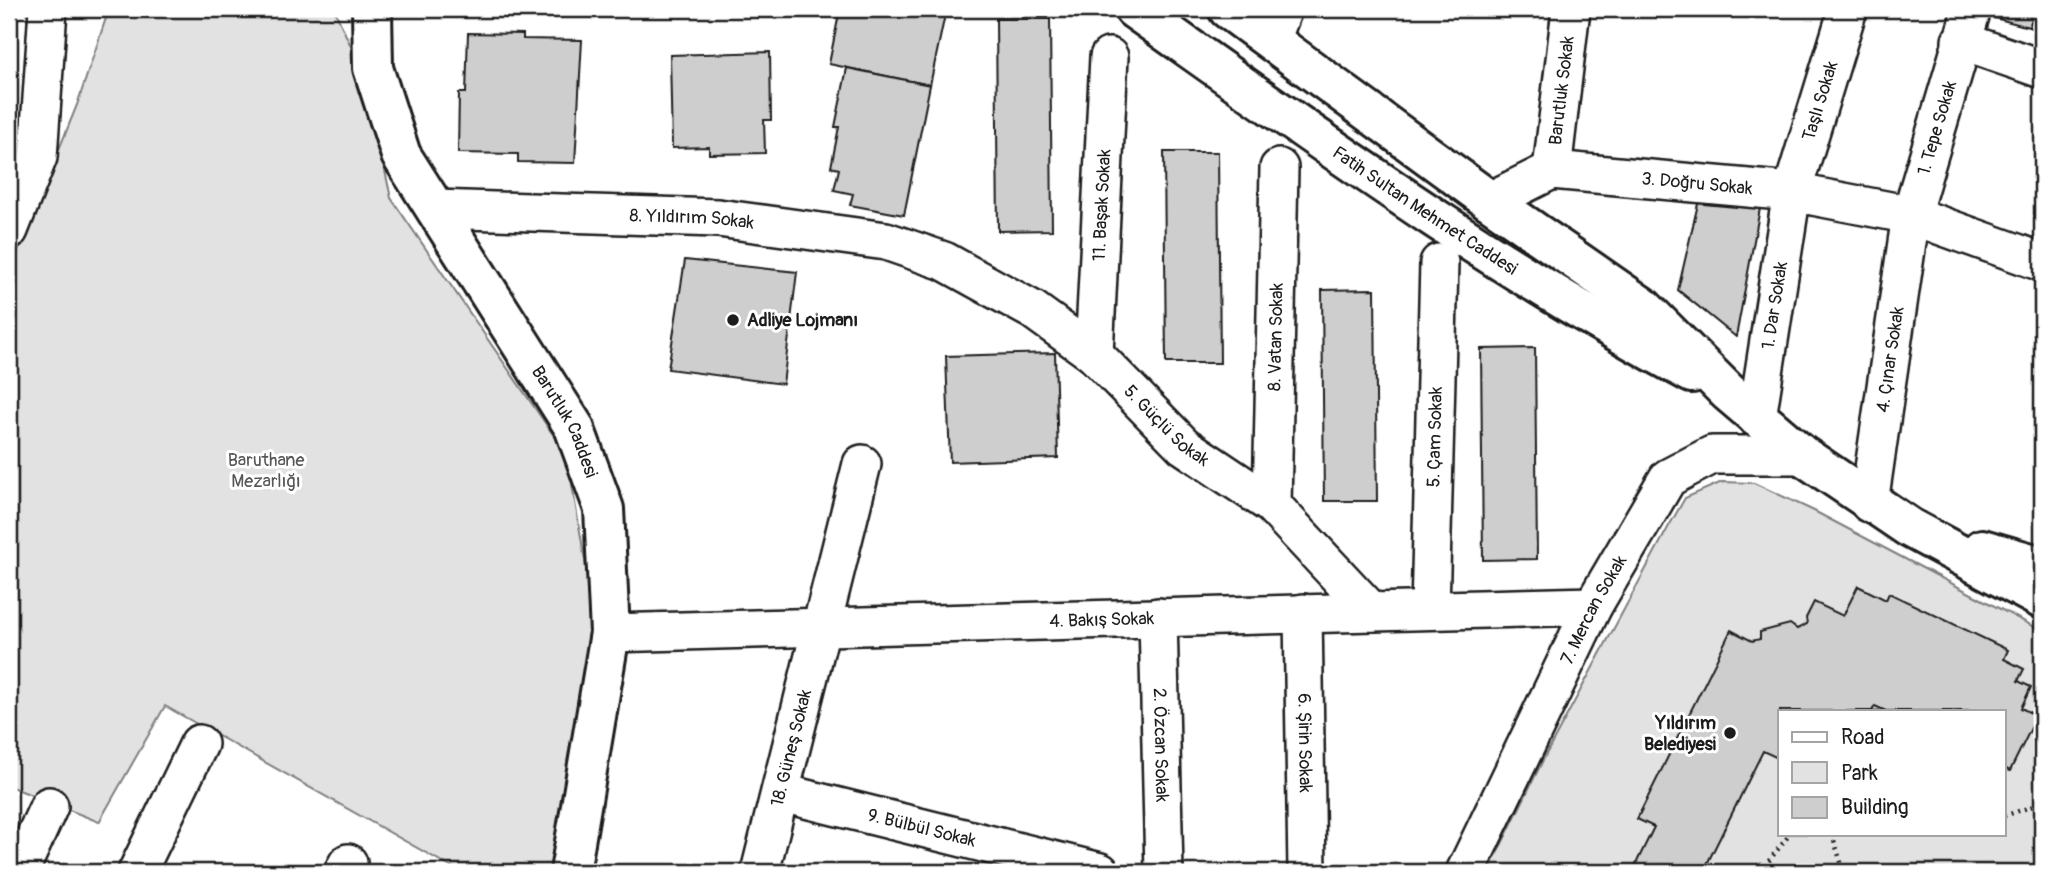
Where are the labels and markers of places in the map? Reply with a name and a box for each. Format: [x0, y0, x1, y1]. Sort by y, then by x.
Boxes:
place label: Adliye Lojmanı [747, 309, 858, 332]
marker: Adliye Lojmanı [725, 312, 741, 328]
place label: Yıldırım Belediyesi [1644, 712, 1716, 756]
marker: Yıldırım Belediyesi [1722, 725, 1738, 741]

